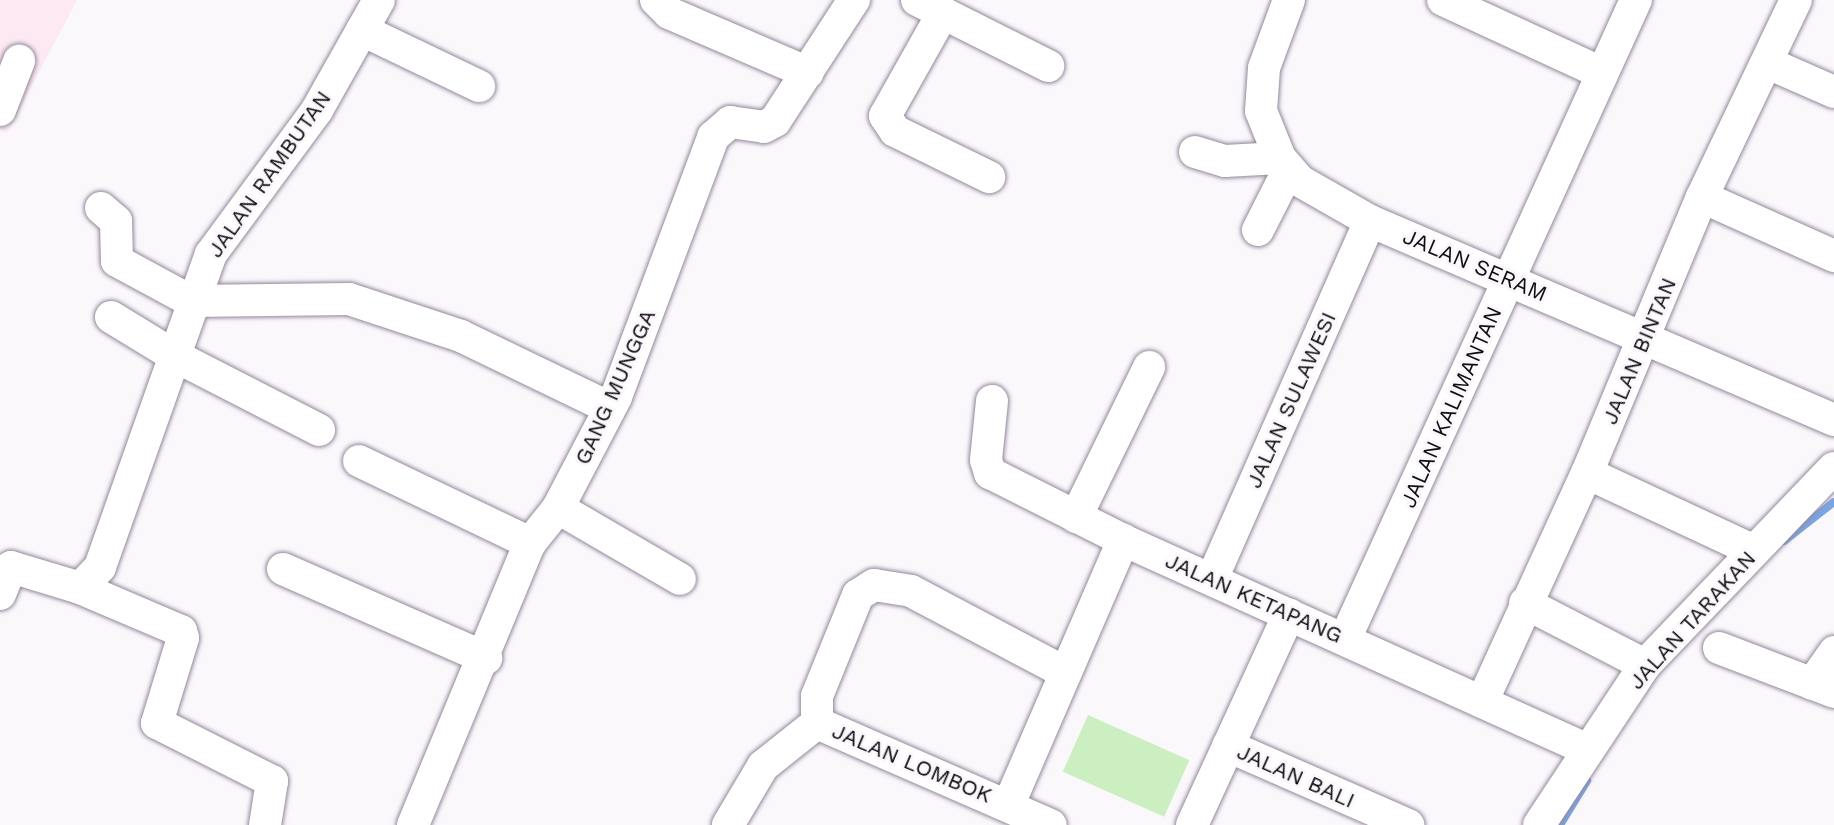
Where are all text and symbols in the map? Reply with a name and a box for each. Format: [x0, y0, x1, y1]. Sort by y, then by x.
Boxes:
street label: JALAN RAMBUTAN [202, 85, 336, 263]
street label: JALAN SERAM [1399, 223, 1551, 307]
street label: JALAN BINTAN [1596, 274, 1682, 428]
street label: JALAN KALIMANTAN [1395, 302, 1507, 512]
street label: GANG MUNGGA [569, 305, 661, 469]
street label: JALAN SULAWESI [1240, 308, 1342, 492]
street label: JALAN TARAKAN [1623, 545, 1761, 695]
street label: JALAN KETAPANG [1161, 547, 1347, 649]
street label: JALAN LOMBOK [828, 717, 996, 809]
street label: JALAN BALI [1233, 738, 1359, 814]

